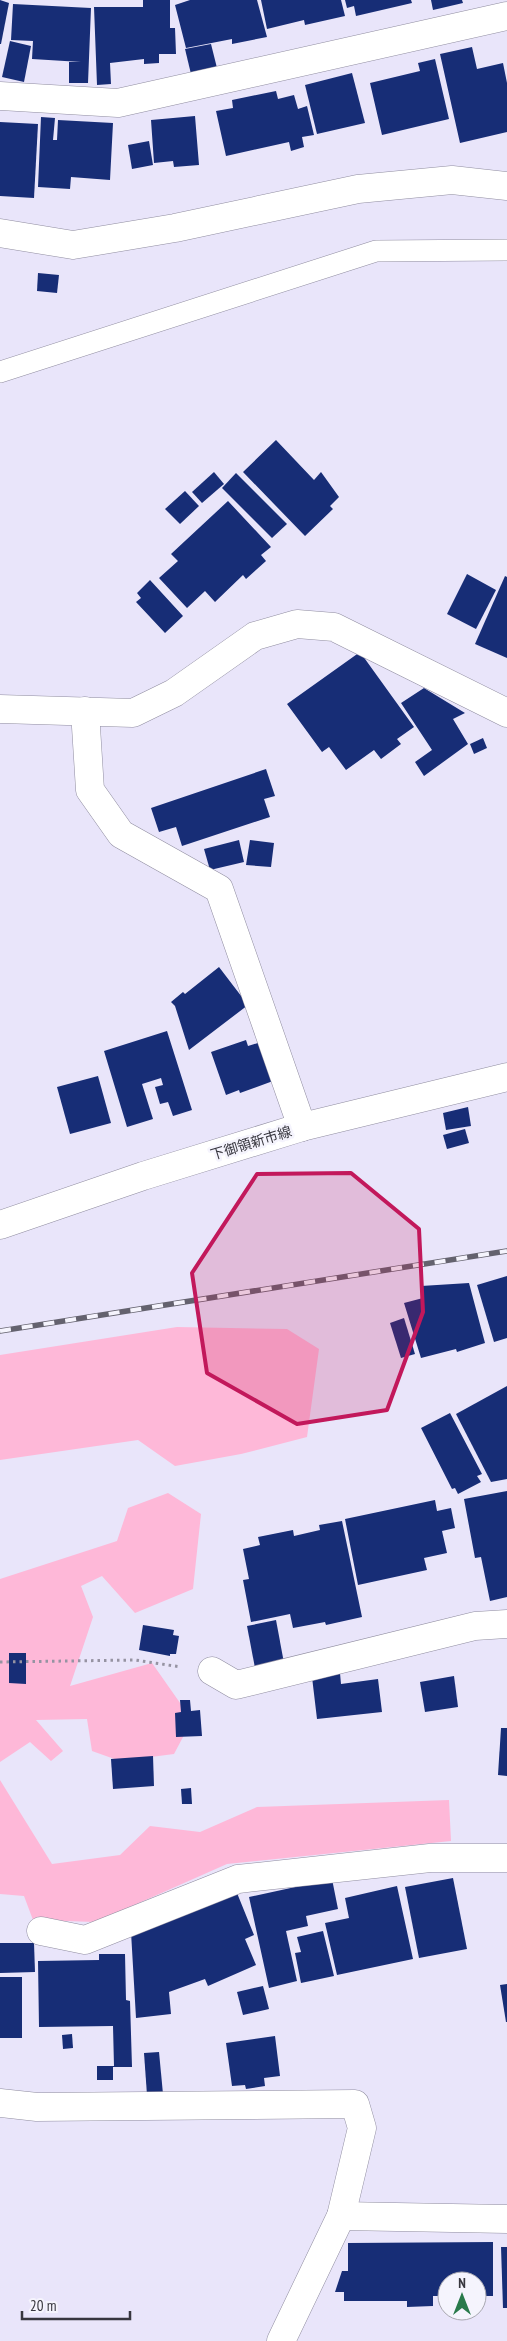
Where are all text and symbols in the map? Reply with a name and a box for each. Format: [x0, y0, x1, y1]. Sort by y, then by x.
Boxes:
street label: 下御領新市線 [208, 1122, 294, 1164]
north arrow [437, 2271, 487, 2321]
text: N [458, 2274, 466, 2292]
scale bar [22, 2288, 130, 2320]
text: 20 m [30, 2296, 56, 2315]

